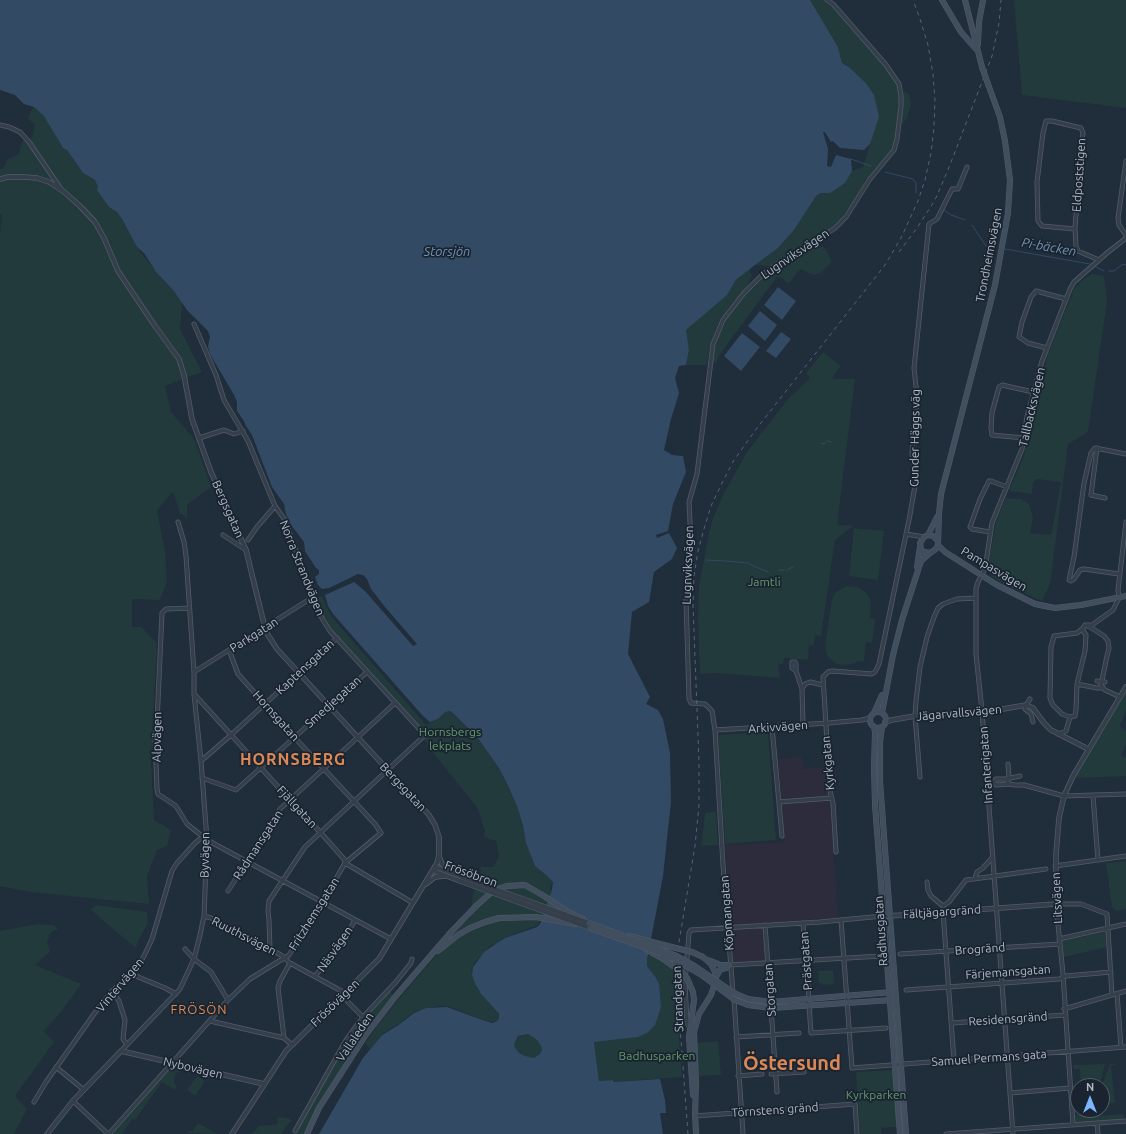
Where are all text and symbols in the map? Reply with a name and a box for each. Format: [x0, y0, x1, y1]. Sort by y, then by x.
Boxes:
street label: Eldpoststigen [1069, 138, 1089, 212]
street label: Trondheimsvägen [973, 206, 1005, 304]
street label: Lugnviksvägen [758, 226, 832, 282]
water label: Pi-bäcken [1020, 235, 1078, 259]
water label: Storsjön [424, 244, 470, 260]
street label: Tallbacksvägen [1016, 366, 1048, 448]
street label: Gunder Häggs väg [907, 389, 923, 487]
street label: Bergsgatan [209, 478, 247, 540]
street label: Norra Strandvägen [276, 518, 328, 618]
street label: Lugnviksvägen [679, 525, 697, 605]
street label: Pampasvägen [958, 544, 1030, 594]
park label: Jamtli [747, 575, 781, 589]
street label: Parkgatan [227, 614, 281, 656]
street label: Kaptensgatan [273, 636, 337, 698]
street label: Smedjegatan [302, 673, 364, 731]
street label: Hornsgatan [250, 688, 302, 744]
street label: Jägarvallsvägen [916, 702, 1002, 724]
street label: Alpvägen [149, 712, 165, 762]
street label: Arkivvägen [748, 718, 808, 736]
park label: Hornsbergs lekplats [419, 725, 481, 753]
street label: Infanterigatan [976, 726, 996, 804]
street label: Kyrkgatan [818, 735, 838, 791]
district label: HORNSBERG [240, 750, 346, 770]
street label: Bergsgatan [377, 760, 429, 814]
street label: Fjällgatan [274, 783, 320, 831]
street label: Rådmansgatan [230, 808, 286, 882]
street label: Byvägen [197, 832, 213, 878]
street label: Frösöbron [443, 858, 499, 890]
street label: Litsvägen [1048, 872, 1066, 924]
street label: Fritzhemsgatan [286, 875, 342, 953]
street label: Köpmangatan [717, 875, 737, 951]
street label: Rådhusgatan [871, 895, 891, 967]
street label: Fältjägargränd [903, 902, 981, 922]
street label: Ruuthsvägen [209, 914, 279, 958]
street label: Näsvägen [314, 923, 356, 975]
street label: Prästgatan [797, 931, 815, 991]
street label: Brogränd [954, 940, 1006, 958]
street label: Vintervägen [93, 955, 147, 1015]
street label: Färjemansgatan [965, 962, 1051, 982]
street label: Storgatan [761, 963, 779, 1017]
street label: Strandgatan [670, 966, 686, 1032]
street label: Frösövägen [308, 976, 362, 1030]
district label: FRÖSÖN [170, 1002, 228, 1018]
street label: Residensgränd [968, 1009, 1048, 1029]
street label: Vallaleden [333, 1010, 377, 1064]
street label: Samuel Permans gata [931, 1047, 1047, 1069]
park label: Badhusparken [619, 1049, 695, 1063]
district label: Östersund [743, 1051, 841, 1075]
street label: Nybovägen [162, 1054, 224, 1082]
north arrow [1070, 1078, 1110, 1118]
text: N [1086, 1081, 1094, 1093]
park label: Kyrkparken [846, 1088, 906, 1102]
street label: Törnstens gränd [731, 1100, 819, 1120]

